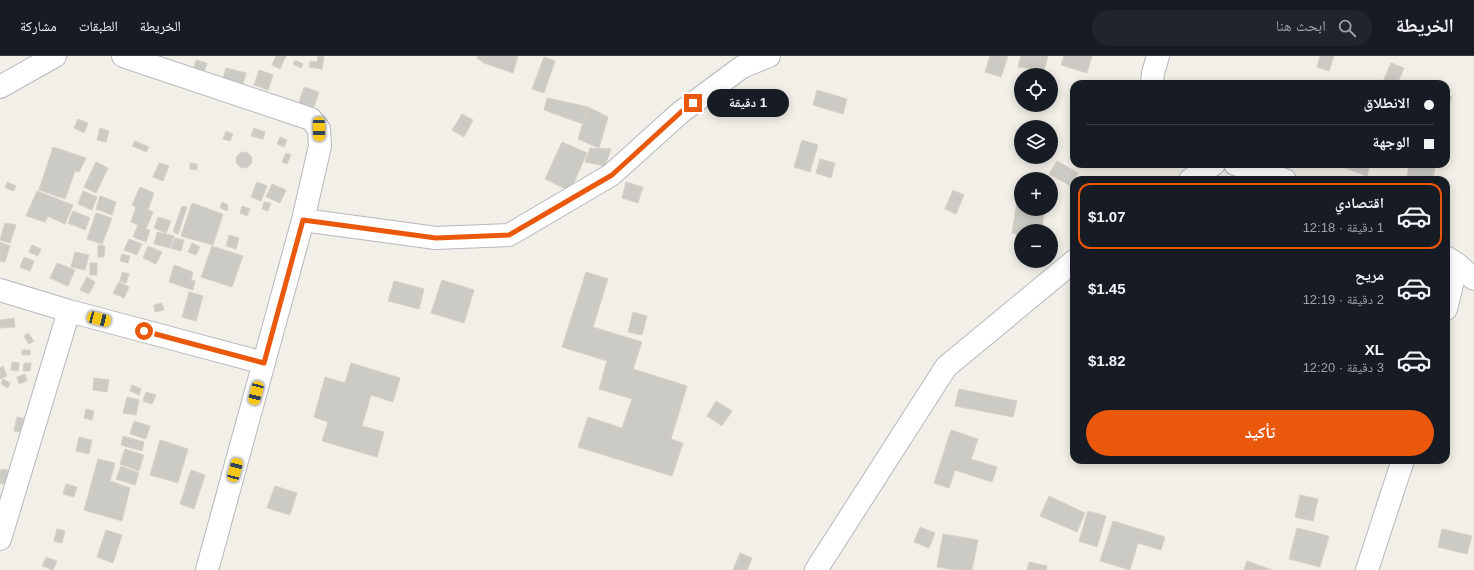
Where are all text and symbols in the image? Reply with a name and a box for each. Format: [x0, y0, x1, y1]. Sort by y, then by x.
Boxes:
search box [1092, 10, 1372, 46]
text: الخريطة [1396, 15, 1454, 36]
text: ابحث هنا [1276, 17, 1326, 34]
icon: search [1336, 17, 1358, 39]
text: مشاركة [20, 18, 57, 34]
text: الطبقات [79, 18, 118, 34]
text: الخريطة [140, 18, 181, 34]
map controls [1014, 68, 1058, 268]
button: locate [1014, 68, 1058, 112]
callout: 1 دقيقة [707, 89, 789, 117]
route end [684, 94, 702, 112]
text: الانطلاق [1364, 94, 1410, 111]
text: 1 دقيقة [729, 95, 767, 110]
car [313, 117, 325, 141]
button: layers [1014, 120, 1058, 164]
text: الوجهة [1372, 133, 1410, 150]
button: + [1014, 172, 1058, 216]
text: اقتصادي [1335, 194, 1384, 211]
icon: car [1396, 198, 1432, 234]
text: $1.07 [1088, 208, 1126, 225]
text: 1 دقيقة · 12:18 [1303, 220, 1384, 235]
button: − [1014, 224, 1058, 268]
text: مريح [1355, 266, 1384, 283]
icon: car [1396, 270, 1432, 306]
text: $1.45 [1088, 280, 1126, 297]
text: 2 دقيقة · 12:19 [1303, 292, 1384, 307]
car [86, 310, 112, 328]
route start [135, 322, 153, 340]
text: XL [1365, 341, 1384, 358]
icon: car [1396, 342, 1432, 378]
text: $1.82 [1088, 352, 1126, 369]
text: 3 دقيقة · 12:20 [1303, 360, 1384, 375]
car [247, 380, 265, 406]
button: تأكيد [1086, 410, 1434, 456]
car [226, 457, 244, 483]

